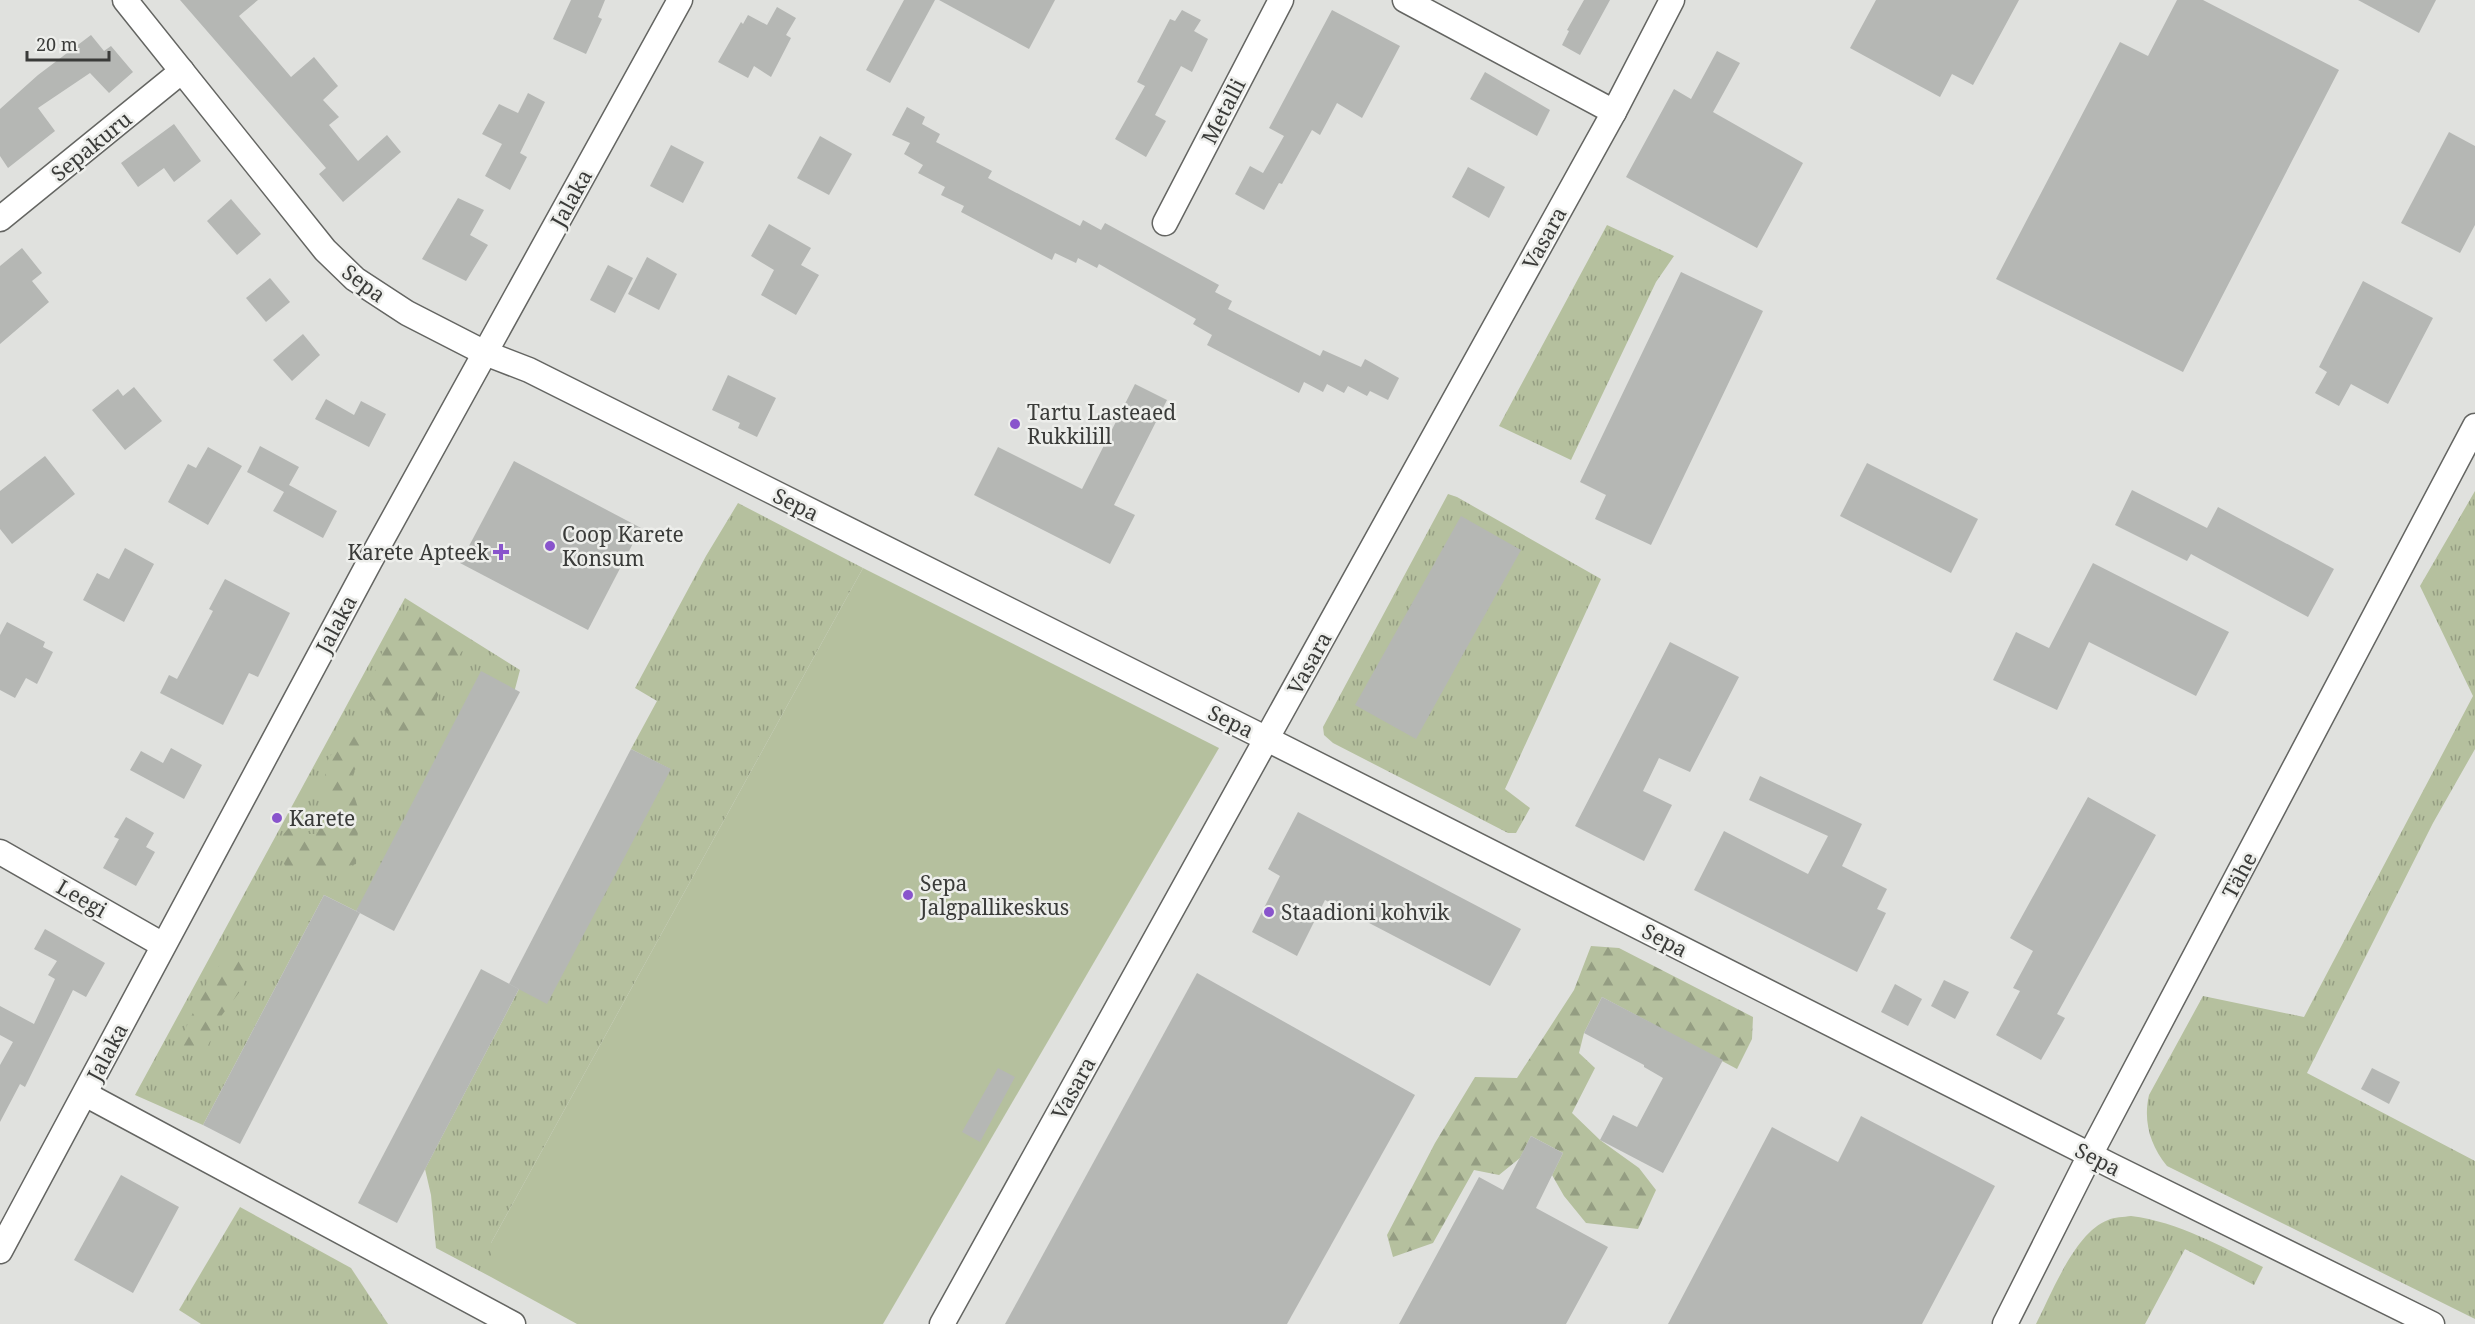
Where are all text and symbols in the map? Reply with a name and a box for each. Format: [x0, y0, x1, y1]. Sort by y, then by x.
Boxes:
scale bar [27, 24, 110, 62]
text: 20 m [36, 32, 78, 56]
street label: Metalli [1195, 73, 1251, 148]
street label: Sepakuru [45, 105, 137, 187]
street label: Jalaka [543, 164, 598, 233]
street label: Vasara [1515, 202, 1573, 274]
street label: Sepa [337, 258, 391, 308]
place label: Tartu Lasteaed Rukkilill [1027, 398, 1176, 450]
marker: Tartu Lasteaed Rukkilill [1008, 417, 1022, 431]
street label: Sepa [769, 481, 823, 527]
place label: Coop Karete Konsum [562, 520, 684, 572]
place label: Karete Apteek [347, 538, 490, 566]
marker: Coop Karete Konsum [543, 539, 557, 553]
marker: Karete Apteek [494, 545, 508, 559]
street label: Jalaka [309, 590, 363, 659]
street label: Vasara [1280, 627, 1338, 699]
street label: Sepa [1204, 698, 1258, 744]
place label: Karete [289, 804, 355, 832]
marker: Karete [270, 811, 284, 825]
street label: Tähe [2215, 847, 2263, 903]
place label: Sepa Jalgpallikeskus [919, 869, 1069, 921]
street label: Leegi [52, 872, 112, 924]
marker: Sepa Jalgpallikeskus [901, 888, 915, 902]
place label: Staadioni kohvik [1281, 898, 1450, 926]
marker: Staadioni kohvik [1262, 905, 1276, 919]
street label: Sepa [1638, 917, 1692, 963]
street label: Jalaka [80, 1018, 134, 1087]
street label: Vasara [1044, 1052, 1102, 1124]
street label: Sepa [2071, 1136, 2125, 1182]

